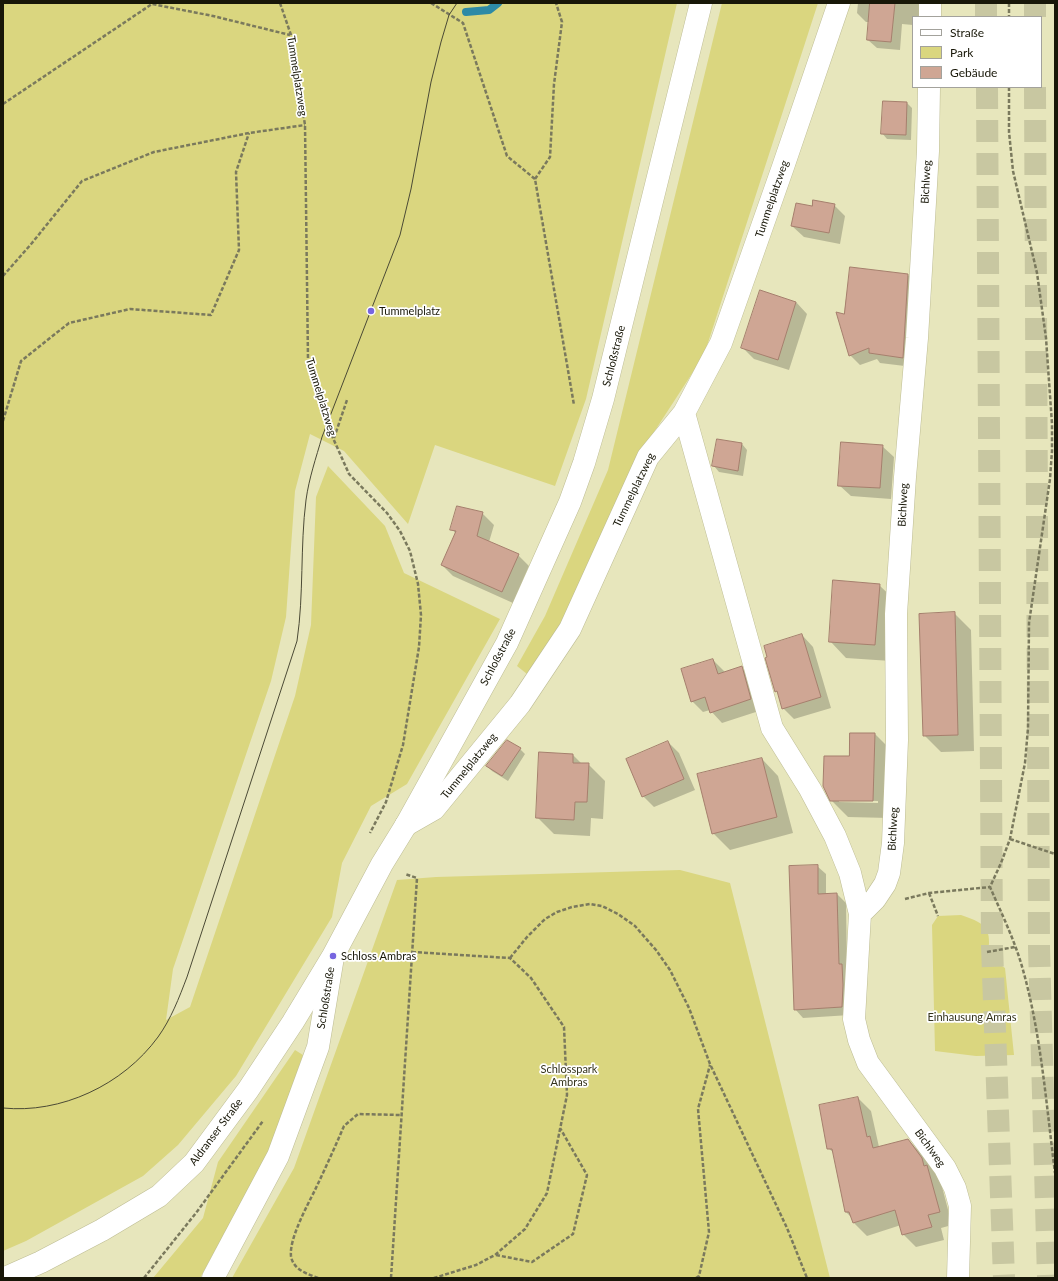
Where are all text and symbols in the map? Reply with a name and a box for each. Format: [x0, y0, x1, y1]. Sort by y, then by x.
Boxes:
legend [912, 16, 1042, 88]
text: Straße [950, 25, 984, 40]
street label: Tummelplatzweg [284, 35, 310, 117]
text: Park [950, 45, 973, 60]
text: Gebäude [950, 65, 997, 80]
street label: Tummelplatzweg [753, 158, 791, 240]
street label: Bichlweg [918, 160, 934, 204]
place label: Tummelplatz [379, 304, 440, 318]
marker: Tummelplatz [366, 306, 376, 316]
street label: Schloßstraße [600, 324, 628, 388]
street label: Tummelplatzweg [303, 356, 339, 438]
street label: Tummelplatzweg [610, 451, 658, 529]
street label: Bichlweg [895, 483, 911, 527]
street label: Schloßstraße [477, 626, 519, 688]
street label: Tummelplatzweg [438, 730, 500, 802]
street label: Bichlweg [885, 807, 901, 851]
place label: Schloss Ambras [341, 949, 416, 963]
marker: Schloss Ambras [328, 951, 338, 961]
street label: Schloßstraße [315, 966, 337, 1030]
park label: Einhausung Amras [927, 1010, 1017, 1024]
park label: Schlosspark Ambras [541, 1062, 597, 1088]
street label: Aldranser Straße [187, 1096, 245, 1168]
street label: Bichlweg [912, 1126, 948, 1170]

